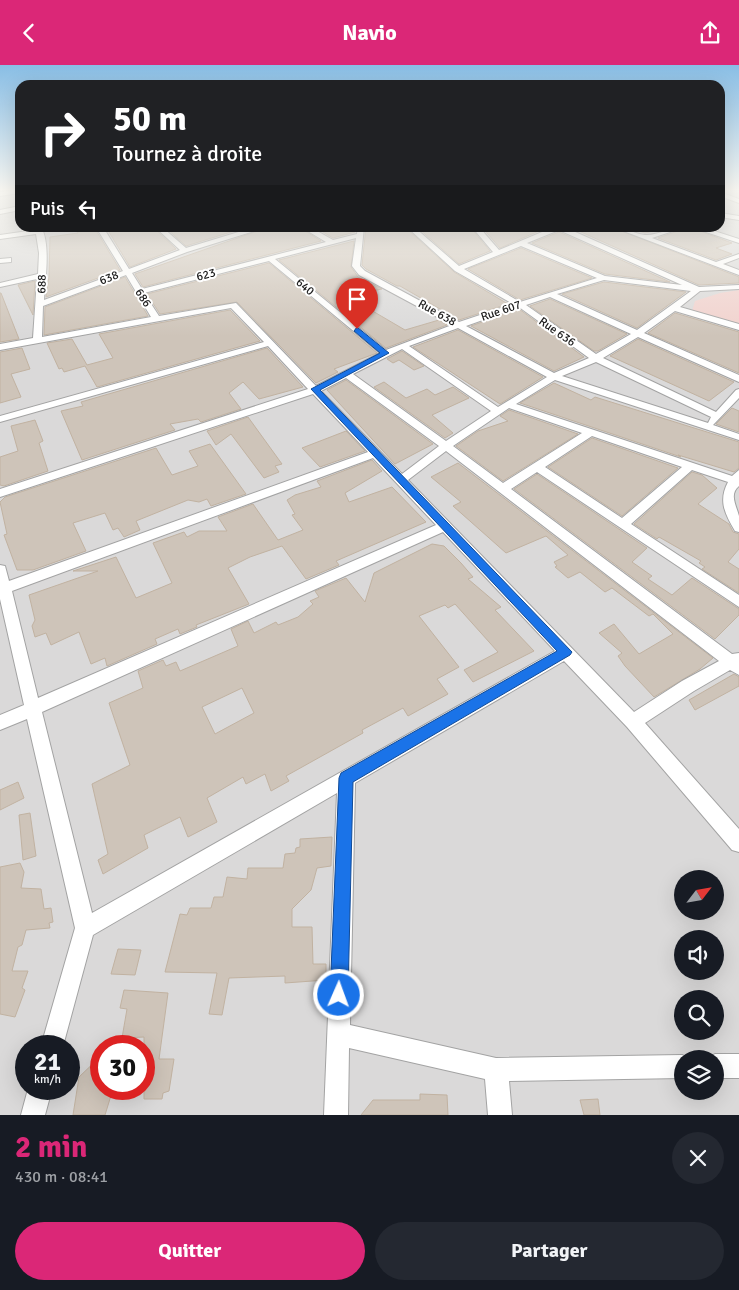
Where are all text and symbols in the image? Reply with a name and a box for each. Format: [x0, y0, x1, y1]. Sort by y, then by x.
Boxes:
icon: back [15, 19, 43, 47]
text: Navio [342, 19, 397, 46]
icon: share [696, 19, 724, 47]
text: 50 m [113, 97, 187, 140]
icon: right [30, 100, 95, 165]
text: Tournez à droite [113, 140, 262, 167]
icon: left [74, 195, 102, 223]
text: Puis [30, 197, 64, 221]
street label: 623 [195, 265, 217, 285]
street label: 638 [97, 268, 121, 288]
street label: 688 [34, 274, 50, 294]
street label: 640 [293, 275, 317, 299]
pin [336, 278, 378, 329]
icon: arrive [343, 285, 371, 313]
street label: 686 [131, 286, 155, 310]
street label: Rue 638 [415, 296, 459, 330]
street label: Rue 607 [479, 297, 523, 325]
street label: Rue 636 [536, 314, 578, 350]
north arrow [674, 870, 724, 920]
map controls [674, 870, 724, 1100]
button: sound [674, 930, 724, 980]
position arrow [312, 968, 364, 1020]
button: search [674, 990, 724, 1040]
speed limit sign: 30 [90, 1035, 155, 1100]
text: 21 [34, 1046, 61, 1077]
button: layers [674, 1050, 724, 1100]
text: km/h [34, 1072, 61, 1087]
text: 2 min [15, 1129, 87, 1166]
button: close [672, 1132, 724, 1184]
text: 430 m · 08:41 [15, 1167, 108, 1187]
button: Quitter [15, 1222, 365, 1280]
button: Partager [375, 1222, 724, 1280]

